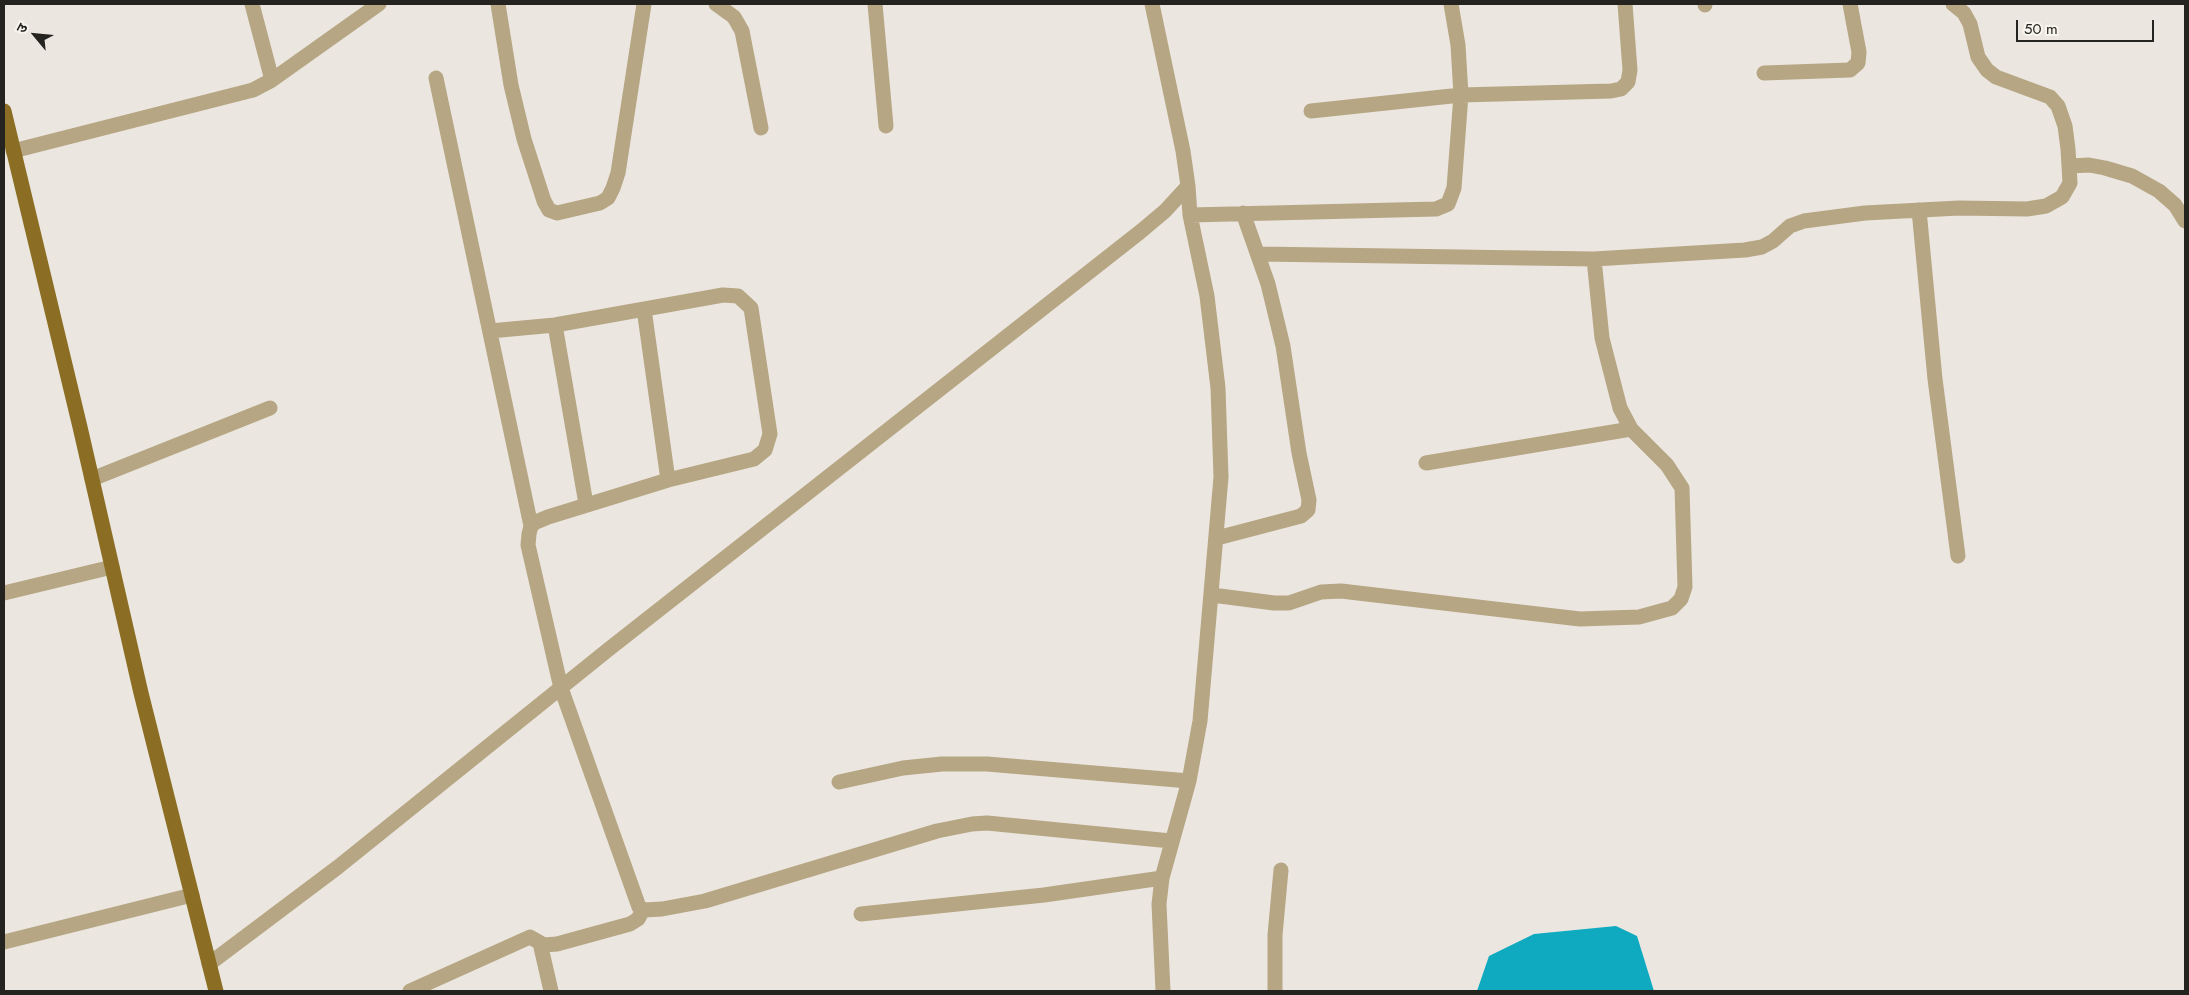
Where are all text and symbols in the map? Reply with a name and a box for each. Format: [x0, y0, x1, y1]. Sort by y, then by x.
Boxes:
north arrow [10, 10, 60, 60]
scale bar [2019, 10, 2156, 42]
text: 50 m [2024, 18, 2058, 40]
text: उ [11, 20, 33, 36]

